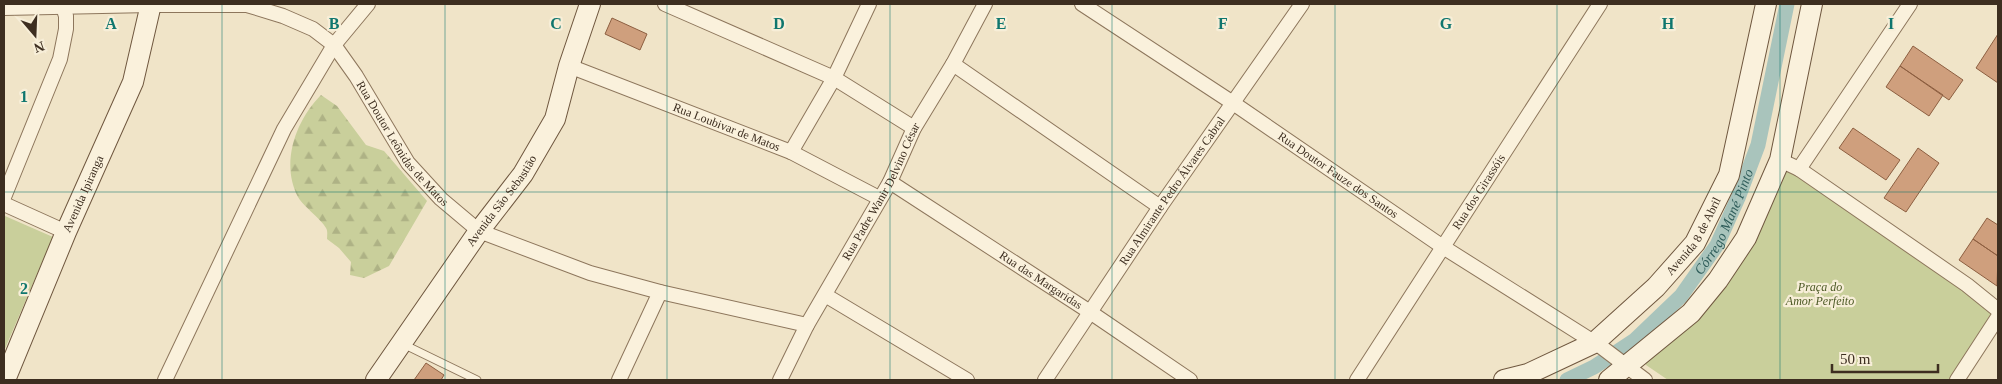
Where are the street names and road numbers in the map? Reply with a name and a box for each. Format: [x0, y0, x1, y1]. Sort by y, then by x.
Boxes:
street label: Rua Doutor Leônidas de Matos [354, 78, 451, 209]
street label: Rua Loubivar de Matos [671, 100, 782, 154]
street label: Rua Almirante Pedro Álvares Cabral [1116, 113, 1228, 268]
street label: Rua Padre Wanir Delvino César [839, 120, 923, 263]
street label: Rua Doutor Fauze dos Santos [1275, 129, 1401, 221]
street label: Rua dos Girassóis [1449, 151, 1508, 232]
street label: Avenida Ipiranga [60, 152, 107, 234]
street label: Avenida São Sebastião [464, 153, 539, 249]
street label: Avenida 8 de Abril [1663, 194, 1724, 278]
street label: Rua das Margaridas [997, 248, 1085, 312]

